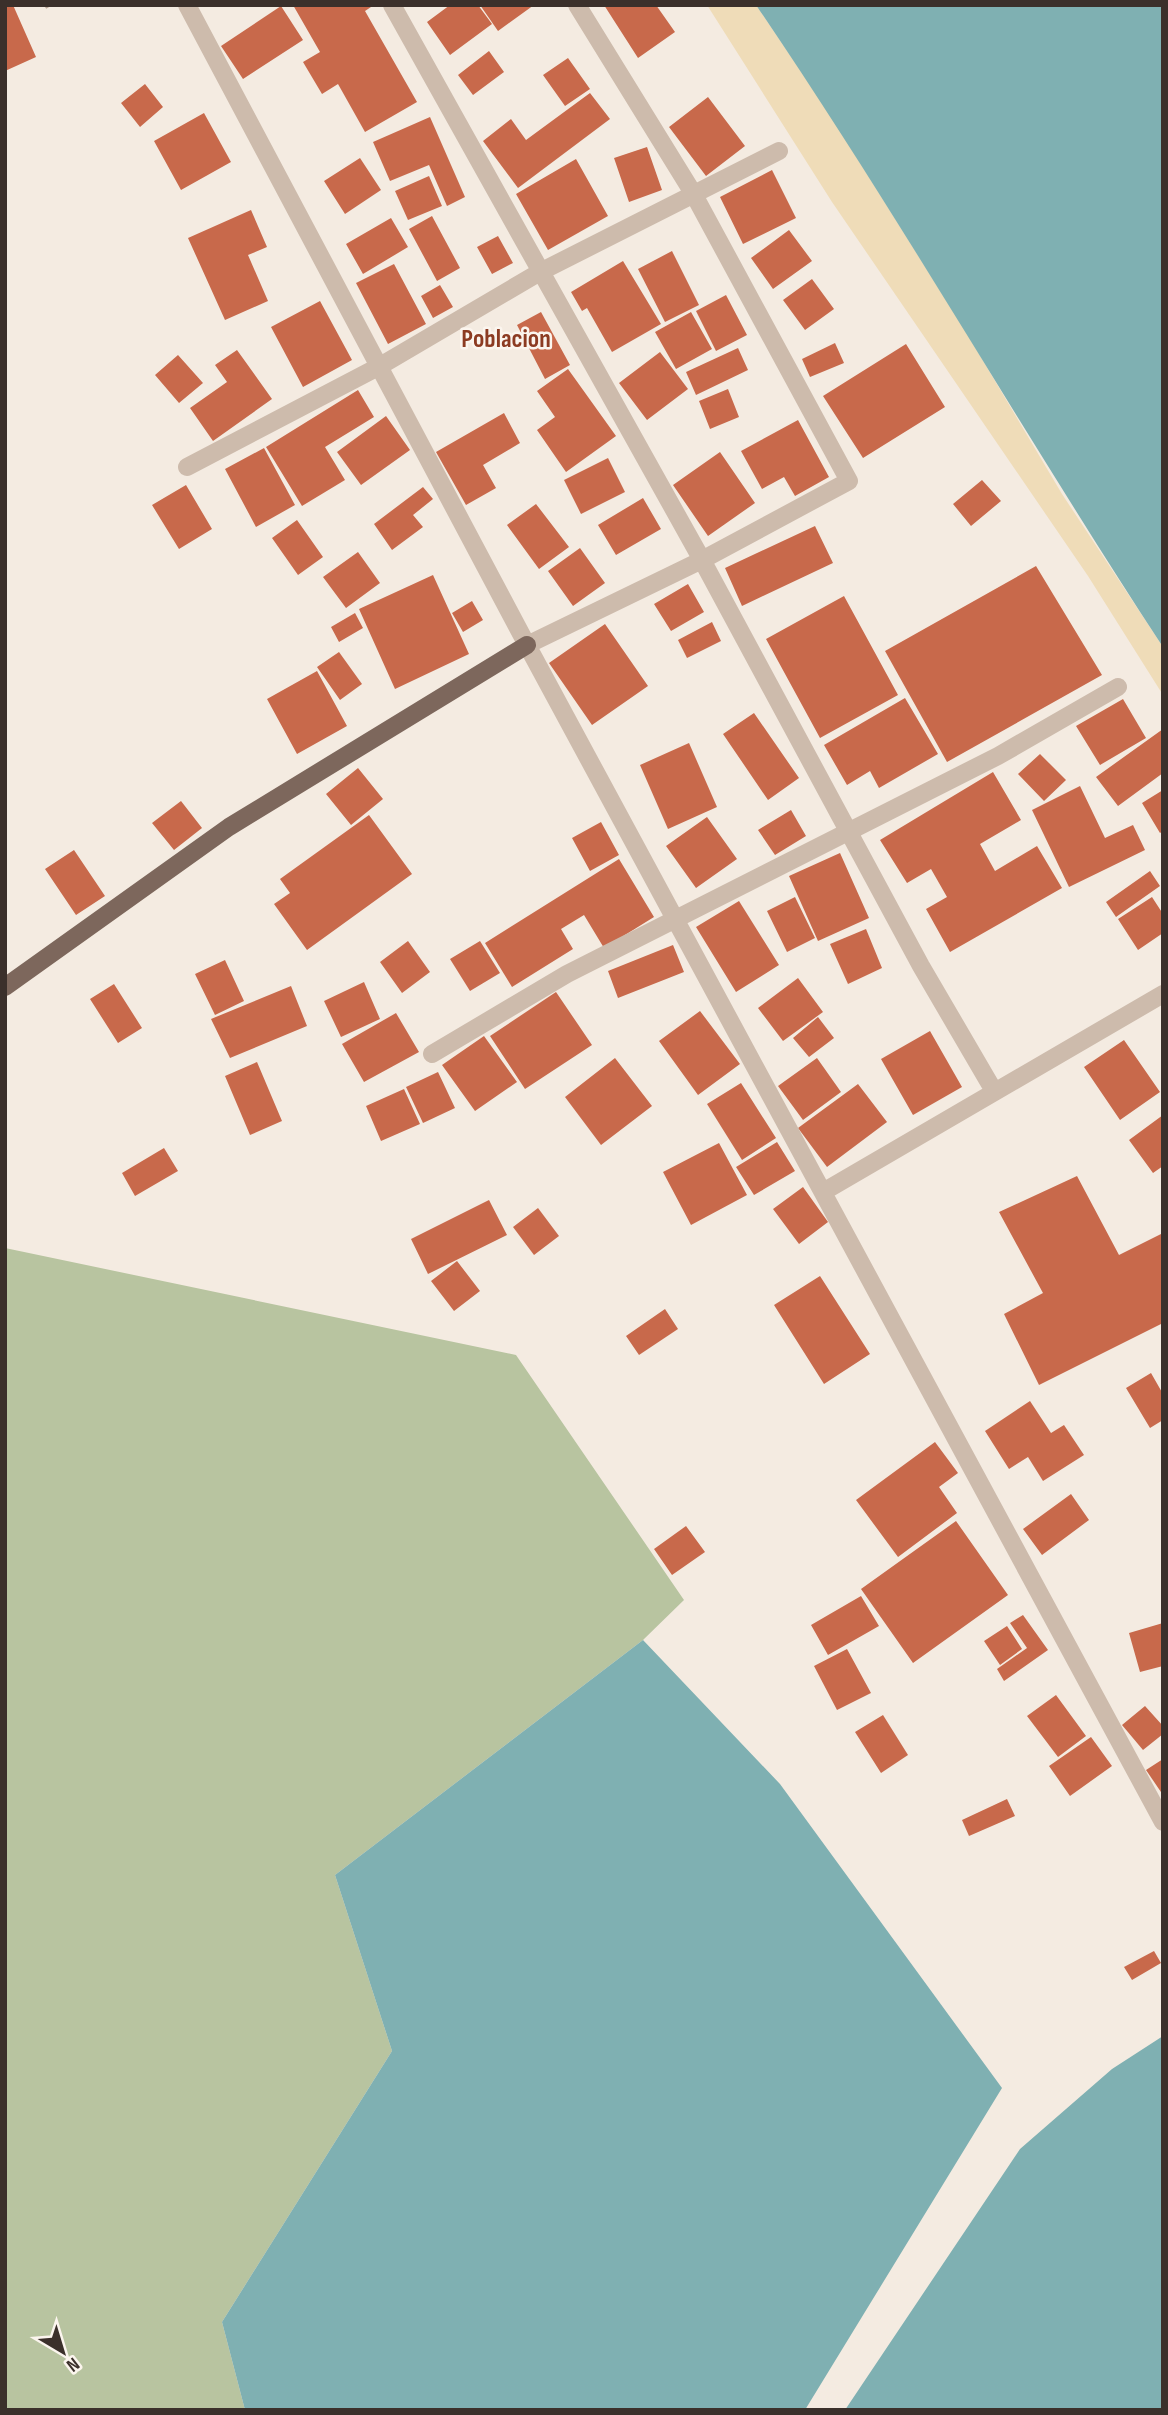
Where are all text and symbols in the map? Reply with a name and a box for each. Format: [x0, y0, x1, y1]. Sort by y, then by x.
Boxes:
district label: Poblacion [461, 324, 551, 355]
north arrow [28, 2317, 98, 2387]
text: N [61, 2352, 84, 2376]

